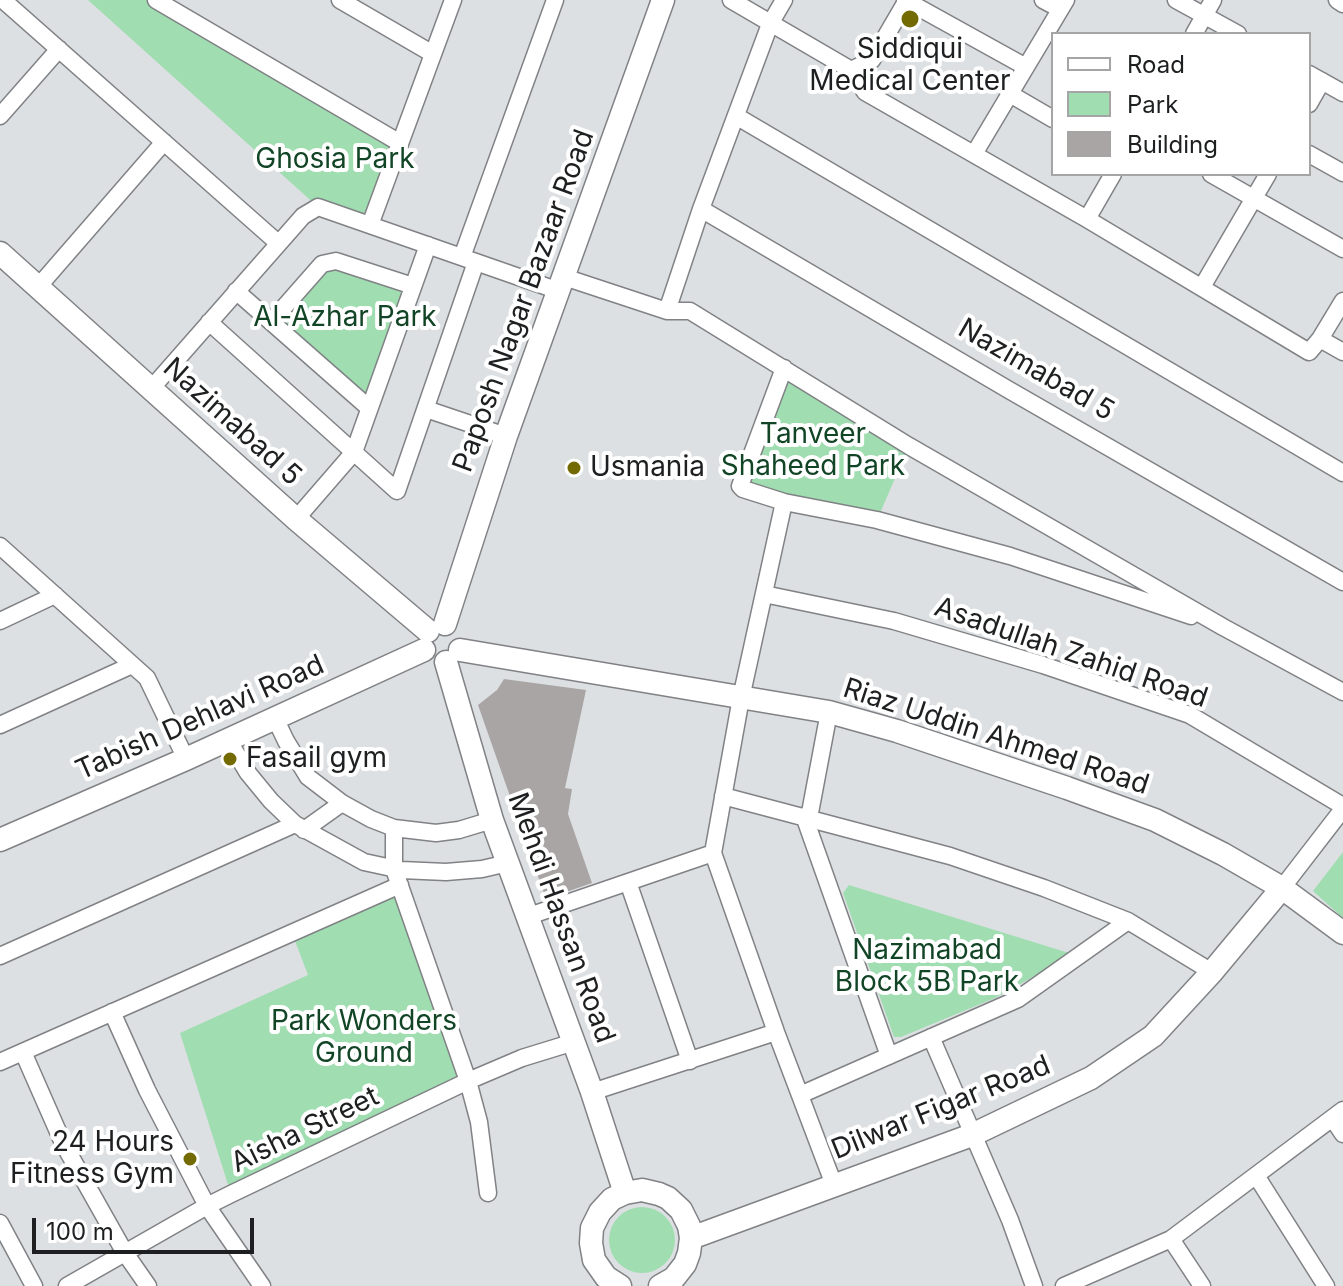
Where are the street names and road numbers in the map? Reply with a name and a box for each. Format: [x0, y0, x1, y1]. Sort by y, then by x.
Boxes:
street label: Paposh Nagar Bazaar Road [446, 125, 602, 477]
street label: Nazimabad 5 [952, 312, 1120, 428]
street label: Nazimabad 5 [156, 351, 308, 493]
street label: Asadullah Zahid Road [930, 590, 1212, 716]
street label: Tabish Dehlavi Road [71, 648, 329, 788]
street label: Riaz Uddin Ahmed Road [839, 672, 1153, 802]
street label: Mehdi Hassan Road [500, 788, 622, 1048]
street label: Dilwar Figar Road [827, 1049, 1055, 1167]
street label: Aisha Street [226, 1080, 384, 1180]

